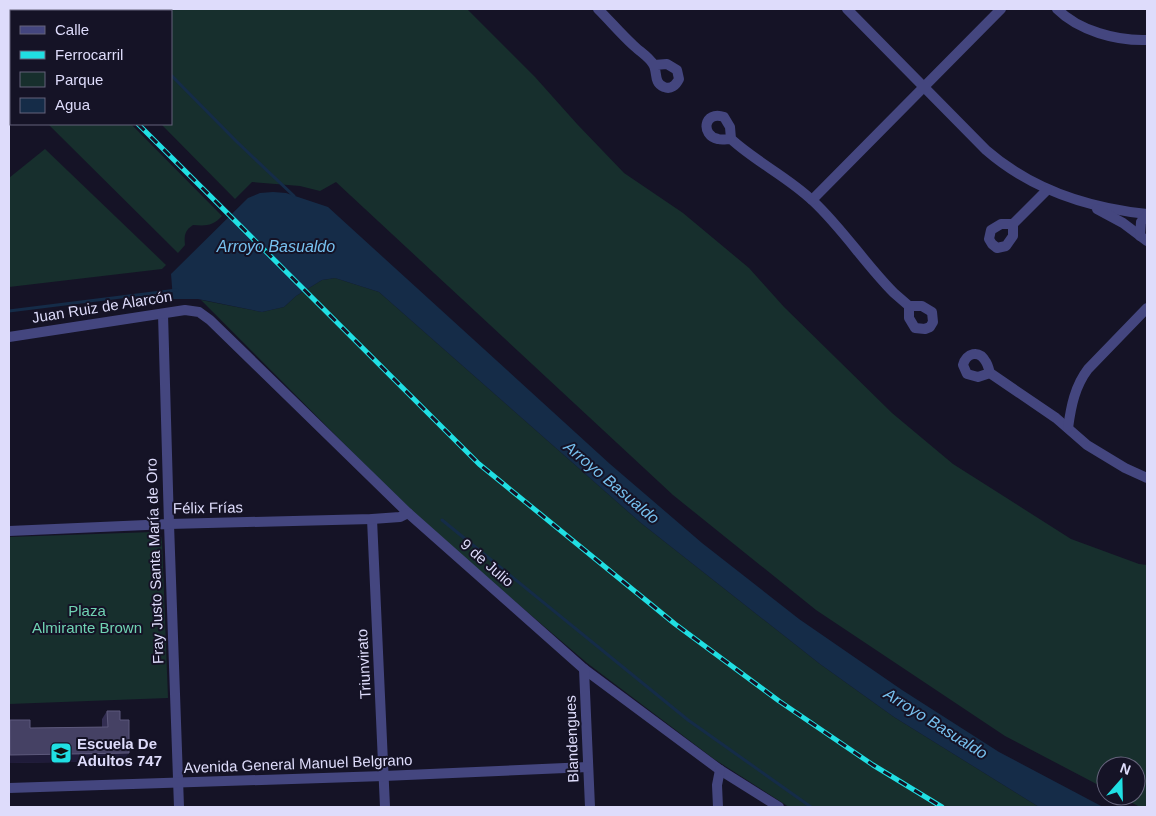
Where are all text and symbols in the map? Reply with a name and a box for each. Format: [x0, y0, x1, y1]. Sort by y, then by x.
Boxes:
legend [10, 10, 172, 125]
text: Calle [55, 21, 89, 38]
text: Ferrocarril [55, 46, 123, 63]
text: Parque [55, 71, 103, 88]
text: Agua [55, 96, 91, 113]
water label: Arroyo Basualdo [216, 238, 335, 255]
street label: Juan Ruiz de Alarcón [31, 287, 173, 326]
water label: Arroyo Basualdo [560, 437, 663, 527]
street label: Fray Justo Santa María de Oro [142, 458, 167, 664]
street label: Félix Frías [173, 498, 243, 517]
street label: 9 de Julio [458, 535, 517, 590]
park label: Plaza Almirante Brown [32, 602, 142, 636]
street label: Triunvirato [353, 628, 374, 700]
water label: Arroyo Basualdo [880, 684, 990, 762]
street label: Blandengues [561, 695, 582, 783]
place label: Escuela De Adultos 747 [77, 735, 162, 769]
school or university icon: Escuela De Adultos 747 [49, 741, 73, 765]
street label: Avenida General Manuel Belgrano [183, 751, 413, 776]
north arrow [1096, 756, 1146, 806]
text: N [1118, 760, 1133, 778]

